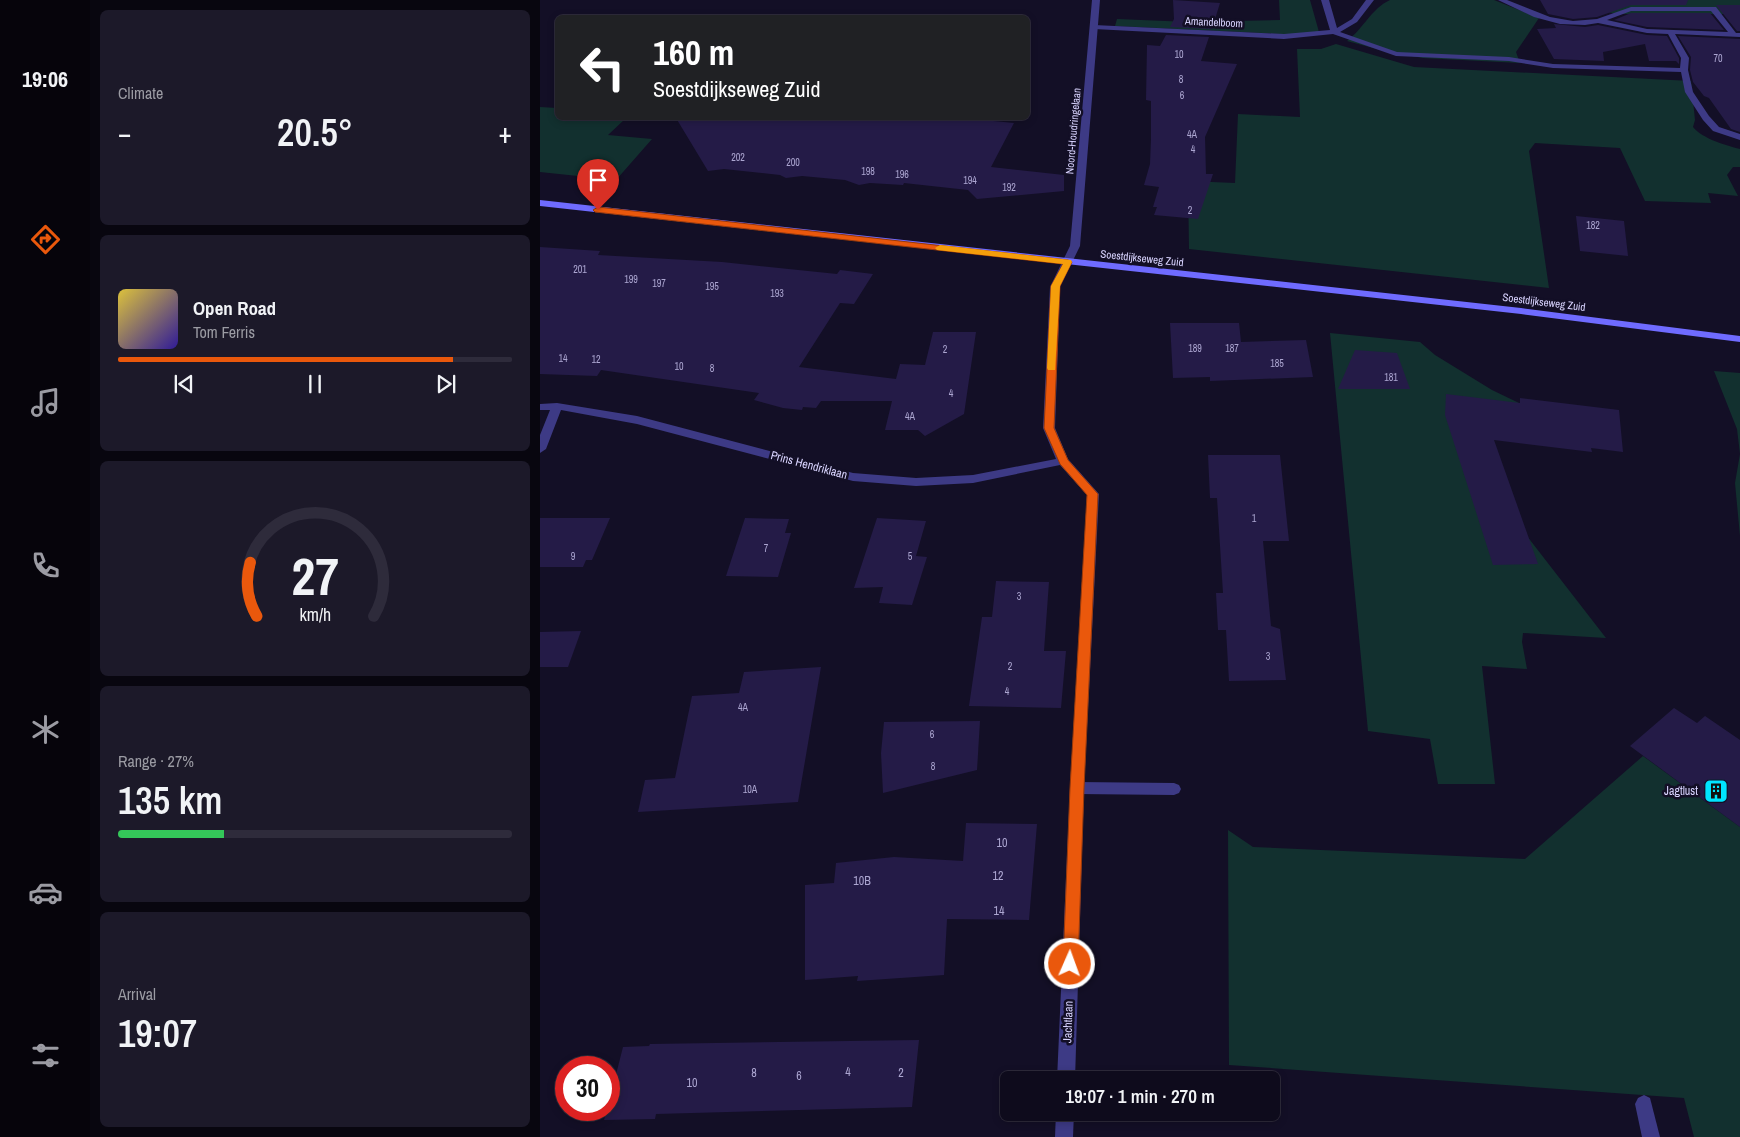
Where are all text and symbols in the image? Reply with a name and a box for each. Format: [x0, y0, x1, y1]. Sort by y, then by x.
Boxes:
street label: Amandelboom [1184, 13, 1243, 31]
text: 160 m [653, 29, 734, 76]
icon: left [570, 35, 635, 100]
house number: 10 [1174, 48, 1184, 61]
house number: 70 [1713, 52, 1723, 65]
text: 19:06 [22, 64, 68, 94]
house number: 8 [1179, 73, 1184, 86]
text: Soestdijkseweg Zuid [653, 74, 820, 104]
text: Climate [118, 82, 163, 104]
street label: Noord-Houdringelaan [1062, 87, 1084, 175]
house number: 6 [1180, 89, 1185, 102]
text: 20.5° [277, 107, 353, 158]
text: − [118, 114, 131, 152]
text: + [499, 114, 512, 152]
house number: 4A [1187, 128, 1198, 141]
house number: 4 [1191, 143, 1196, 156]
house number: 202 [731, 151, 745, 164]
house number: 200 [786, 156, 800, 169]
pin [577, 159, 619, 210]
house number: 198 [861, 165, 875, 178]
icon: arrive [584, 166, 612, 194]
house number: 196 [895, 168, 909, 181]
house number: 194 [963, 174, 977, 187]
house number: 192 [1002, 181, 1016, 194]
house number: 2 [1188, 204, 1193, 217]
house number: 182 [1586, 219, 1600, 232]
icon: directions [28, 222, 63, 257]
street label: Soestdijkseweg Zuid [1100, 247, 1184, 269]
house number: 201 [573, 263, 587, 276]
house number: 199 [624, 273, 638, 286]
house number: 197 [652, 277, 666, 290]
house number: 195 [705, 280, 719, 293]
house number: 193 [770, 287, 784, 300]
street label: Soestdijkseweg Zuid [1502, 290, 1586, 314]
text: Open Road [193, 295, 276, 321]
text: Tom Ferris [193, 321, 255, 343]
house number: 189 [1188, 342, 1202, 355]
house number: 187 [1225, 342, 1239, 355]
house number: 2 [943, 343, 948, 356]
house number: 14 [558, 352, 568, 365]
house number: 12 [591, 353, 601, 366]
house number: 185 [1270, 357, 1284, 370]
house number: 10 [674, 360, 684, 373]
house number: 8 [710, 362, 715, 375]
icon: previous [170, 370, 198, 398]
icon: pause [301, 370, 329, 398]
icon: next [432, 370, 460, 398]
house number: 181 [1384, 371, 1398, 384]
icon: music [28, 385, 63, 420]
house number: 4 [949, 387, 954, 400]
house number: 4A [905, 410, 916, 423]
street label: Prins Hendriklaan [769, 447, 849, 483]
house number: 1 [1252, 512, 1257, 525]
text: 27 [291, 541, 339, 611]
house number: 7 [764, 542, 769, 555]
icon: phone [28, 548, 63, 583]
house number: 9 [571, 550, 576, 563]
house number: 5 [908, 550, 913, 563]
house number: 3 [1017, 590, 1022, 603]
text: km/h [299, 603, 331, 627]
house number: 3 [1266, 650, 1271, 663]
house number: 2 [1008, 660, 1013, 673]
house number: 4 [1005, 685, 1010, 698]
house number: 4A [738, 701, 749, 714]
icon: climate [28, 712, 63, 747]
house number: 6 [930, 728, 935, 741]
text: Range · 27% [118, 750, 194, 772]
house number: 8 [931, 760, 936, 773]
text: 135 km [118, 775, 222, 826]
building icon: Jagtlust [1703, 778, 1729, 804]
house number: 10A [743, 783, 758, 796]
place label: Jagtlust [1664, 783, 1698, 799]
house number: 10 [997, 835, 1007, 851]
house number: 12 [993, 868, 1003, 884]
house number: 10B [853, 873, 871, 889]
icon: car [28, 875, 63, 910]
house number: 14 [994, 903, 1005, 919]
position arrow [1043, 937, 1095, 989]
text: Arrival [118, 983, 156, 1005]
street label: Jachtlaan [1059, 1001, 1077, 1043]
text: 19:07 [118, 1008, 197, 1059]
icon: filters [28, 1038, 63, 1073]
speed limit sign: 30 [555, 1056, 620, 1121]
house number: 4 [845, 1064, 851, 1080]
house number: 8 [751, 1065, 757, 1081]
house number: 2 [898, 1065, 904, 1081]
house number: 6 [796, 1068, 802, 1084]
house number: 10 [687, 1075, 697, 1091]
text: 19:07 · 1 min · 270 m [1065, 1083, 1215, 1109]

